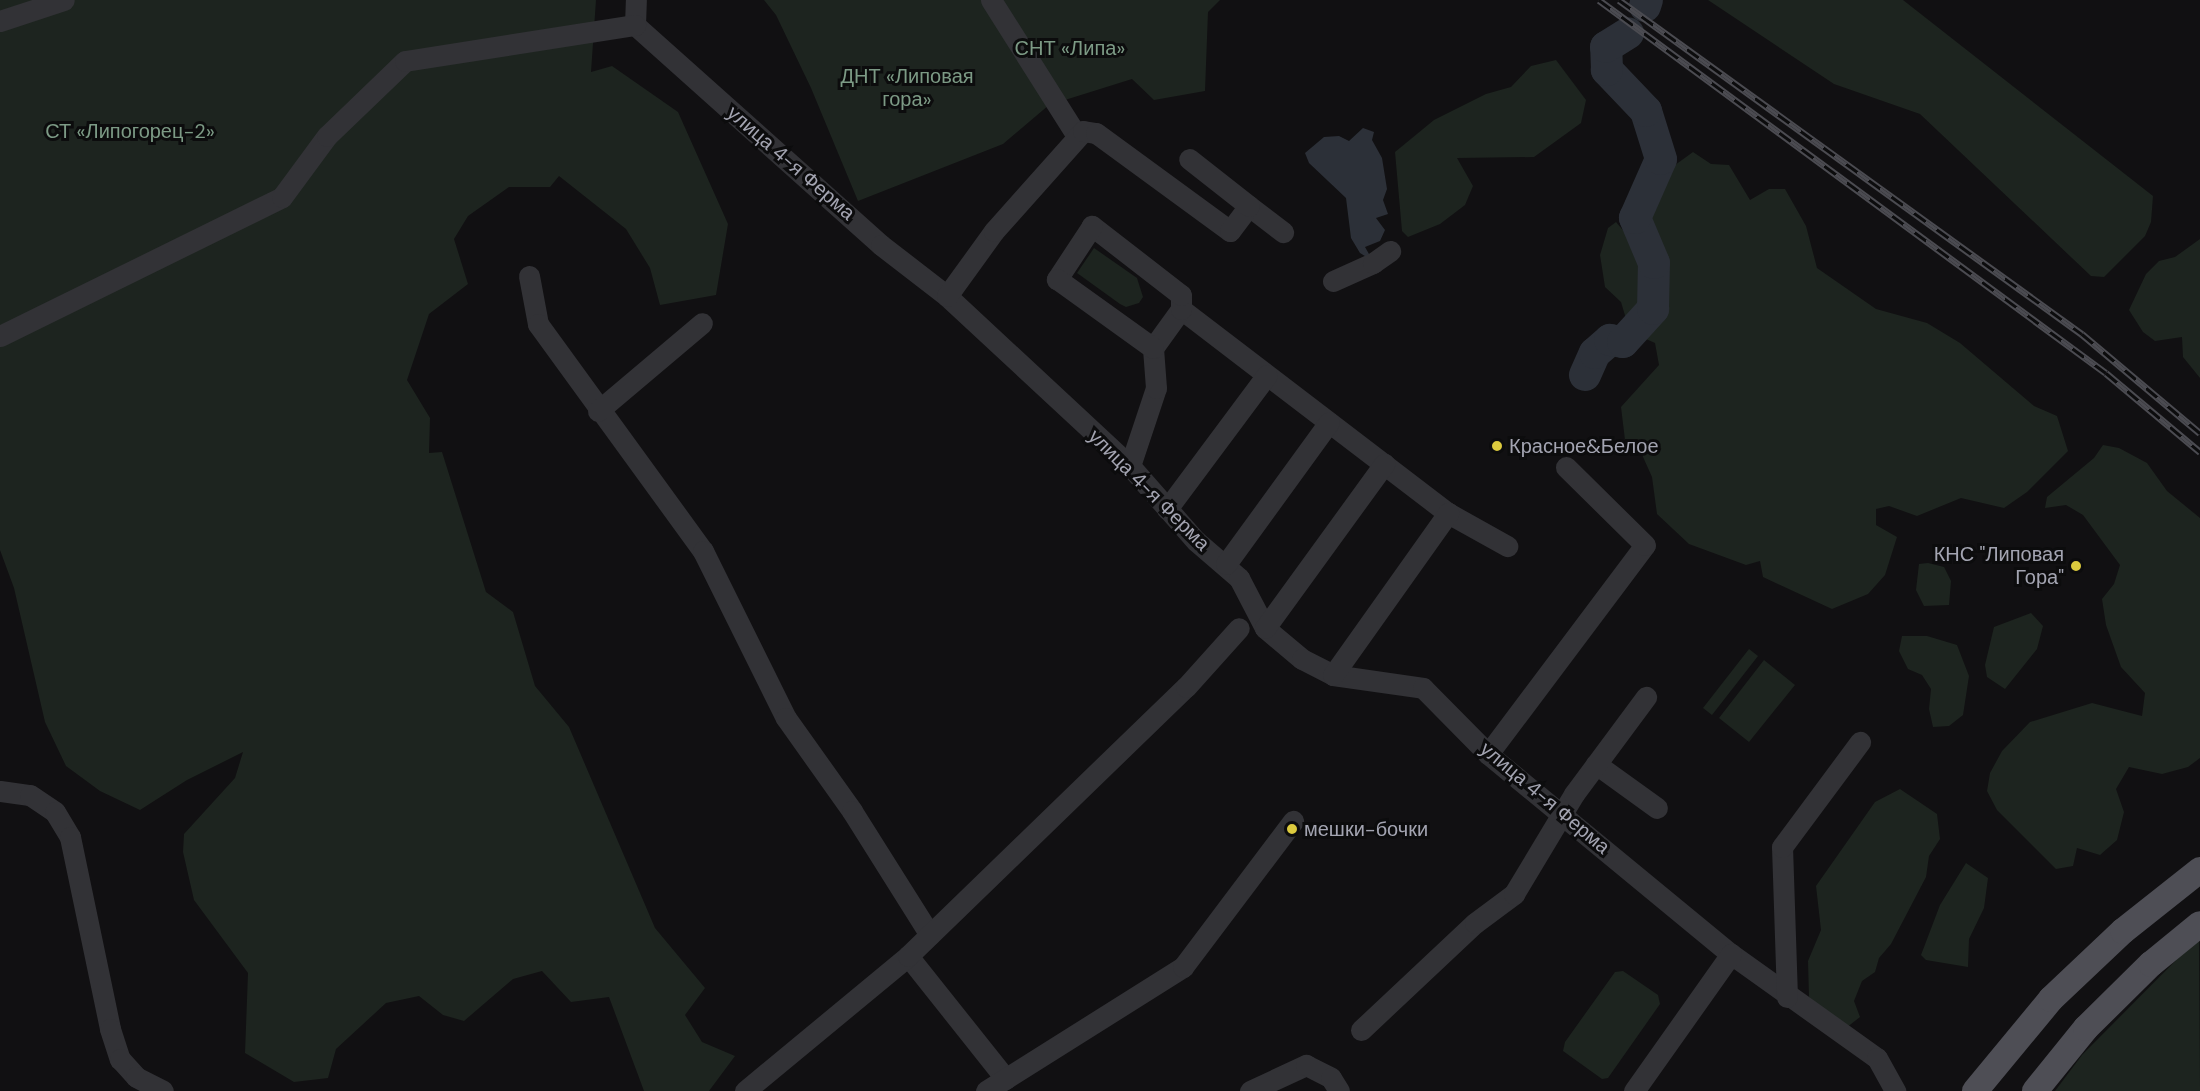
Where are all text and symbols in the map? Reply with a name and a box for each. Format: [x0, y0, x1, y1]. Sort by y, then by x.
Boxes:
park label: СНТ «Липа» [1015, 36, 1125, 60]
park label: ДНТ «Липовая гора» [840, 64, 974, 111]
street label: улица 4-я Ферма [722, 101, 860, 225]
park label: СТ «Липогорец-2» [45, 119, 215, 143]
street label: улица 4-я Ферма [1083, 424, 1215, 556]
place label: Красное&Белое [1509, 434, 1659, 458]
marker: Красное&Белое [1490, 439, 1504, 453]
place label: КНС "Липовая Гора" [1934, 542, 2064, 589]
marker: КНС "Липовая Гора" [2069, 559, 2083, 573]
street label: улица 4-я Ферма [1475, 737, 1615, 859]
place label: мешки-бочки [1304, 817, 1428, 841]
marker: мешки-бочки [1285, 822, 1299, 836]

